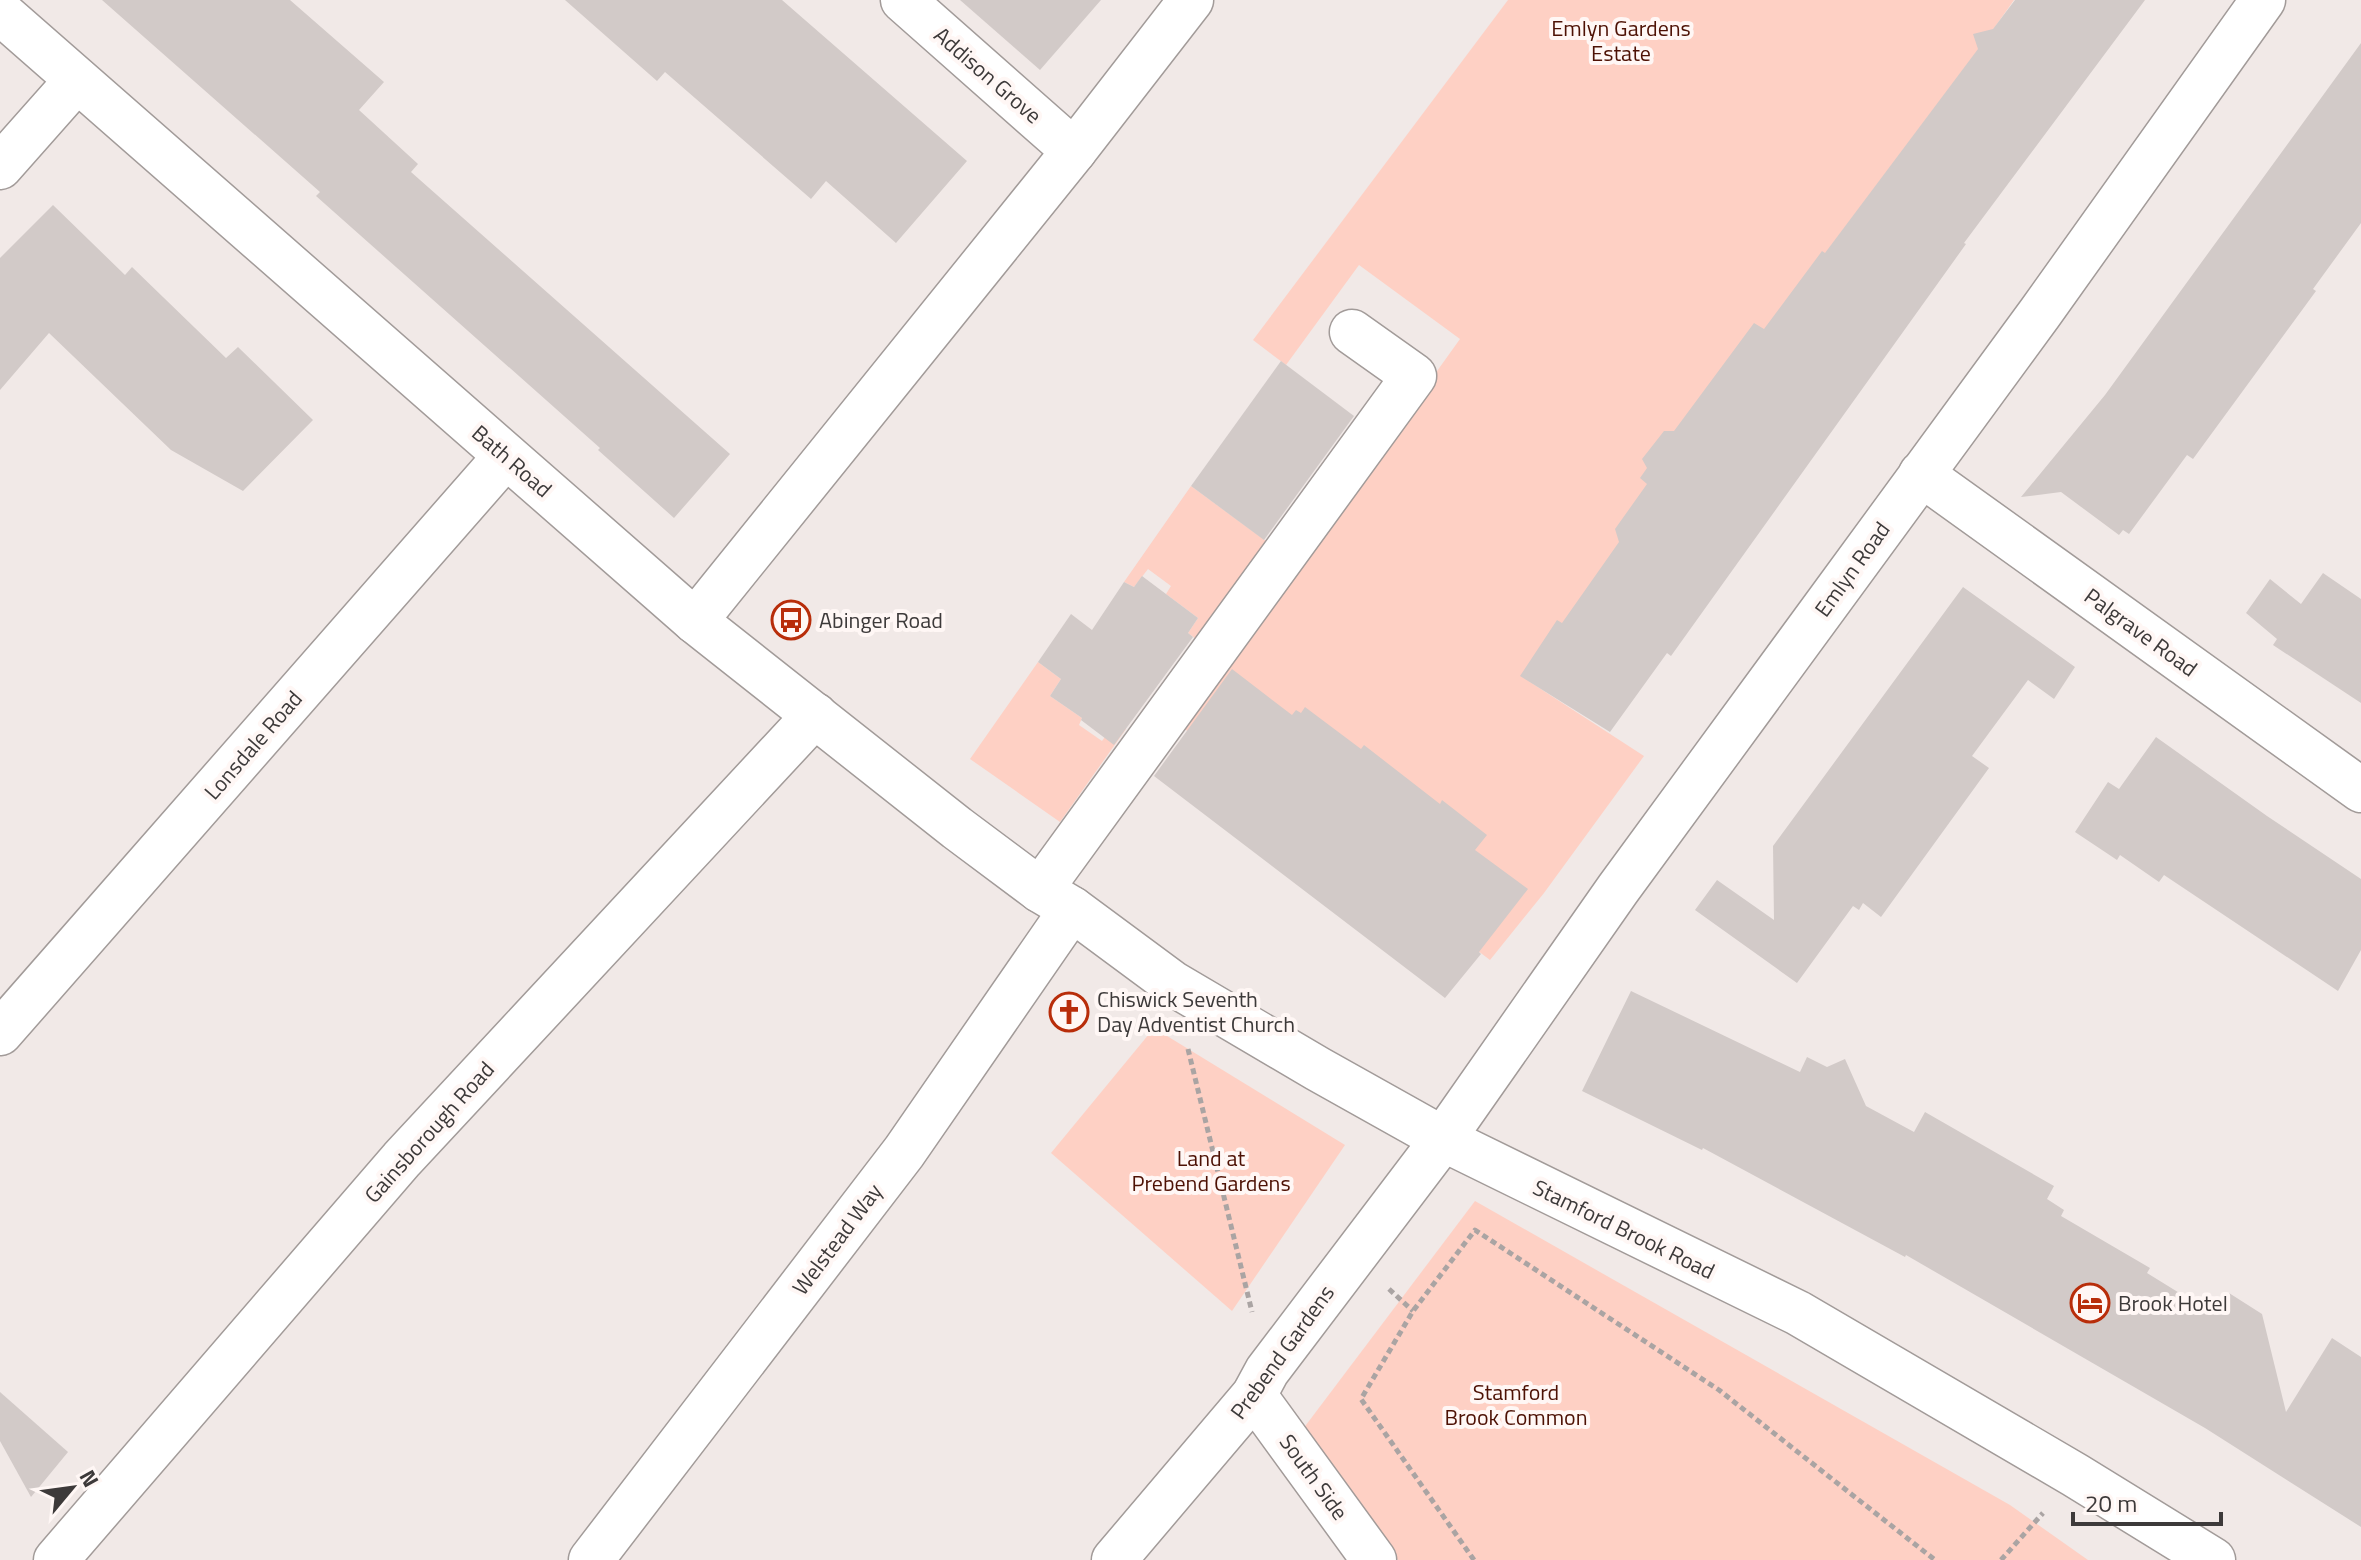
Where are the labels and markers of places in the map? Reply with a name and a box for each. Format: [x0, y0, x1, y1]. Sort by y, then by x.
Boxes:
bus stop icon: Abinger Road [770, 599, 812, 641]
place label: Abinger Road [819, 603, 943, 637]
place label: Chiswick Seventh Day Adventist Church [1097, 982, 1295, 1041]
church icon: Chiswick Seventh Day Adventist Church [1048, 991, 1090, 1033]
hotel icon: Brook Hotel [2069, 1282, 2111, 1324]
place label: Brook Hotel [2118, 1286, 2228, 1320]

